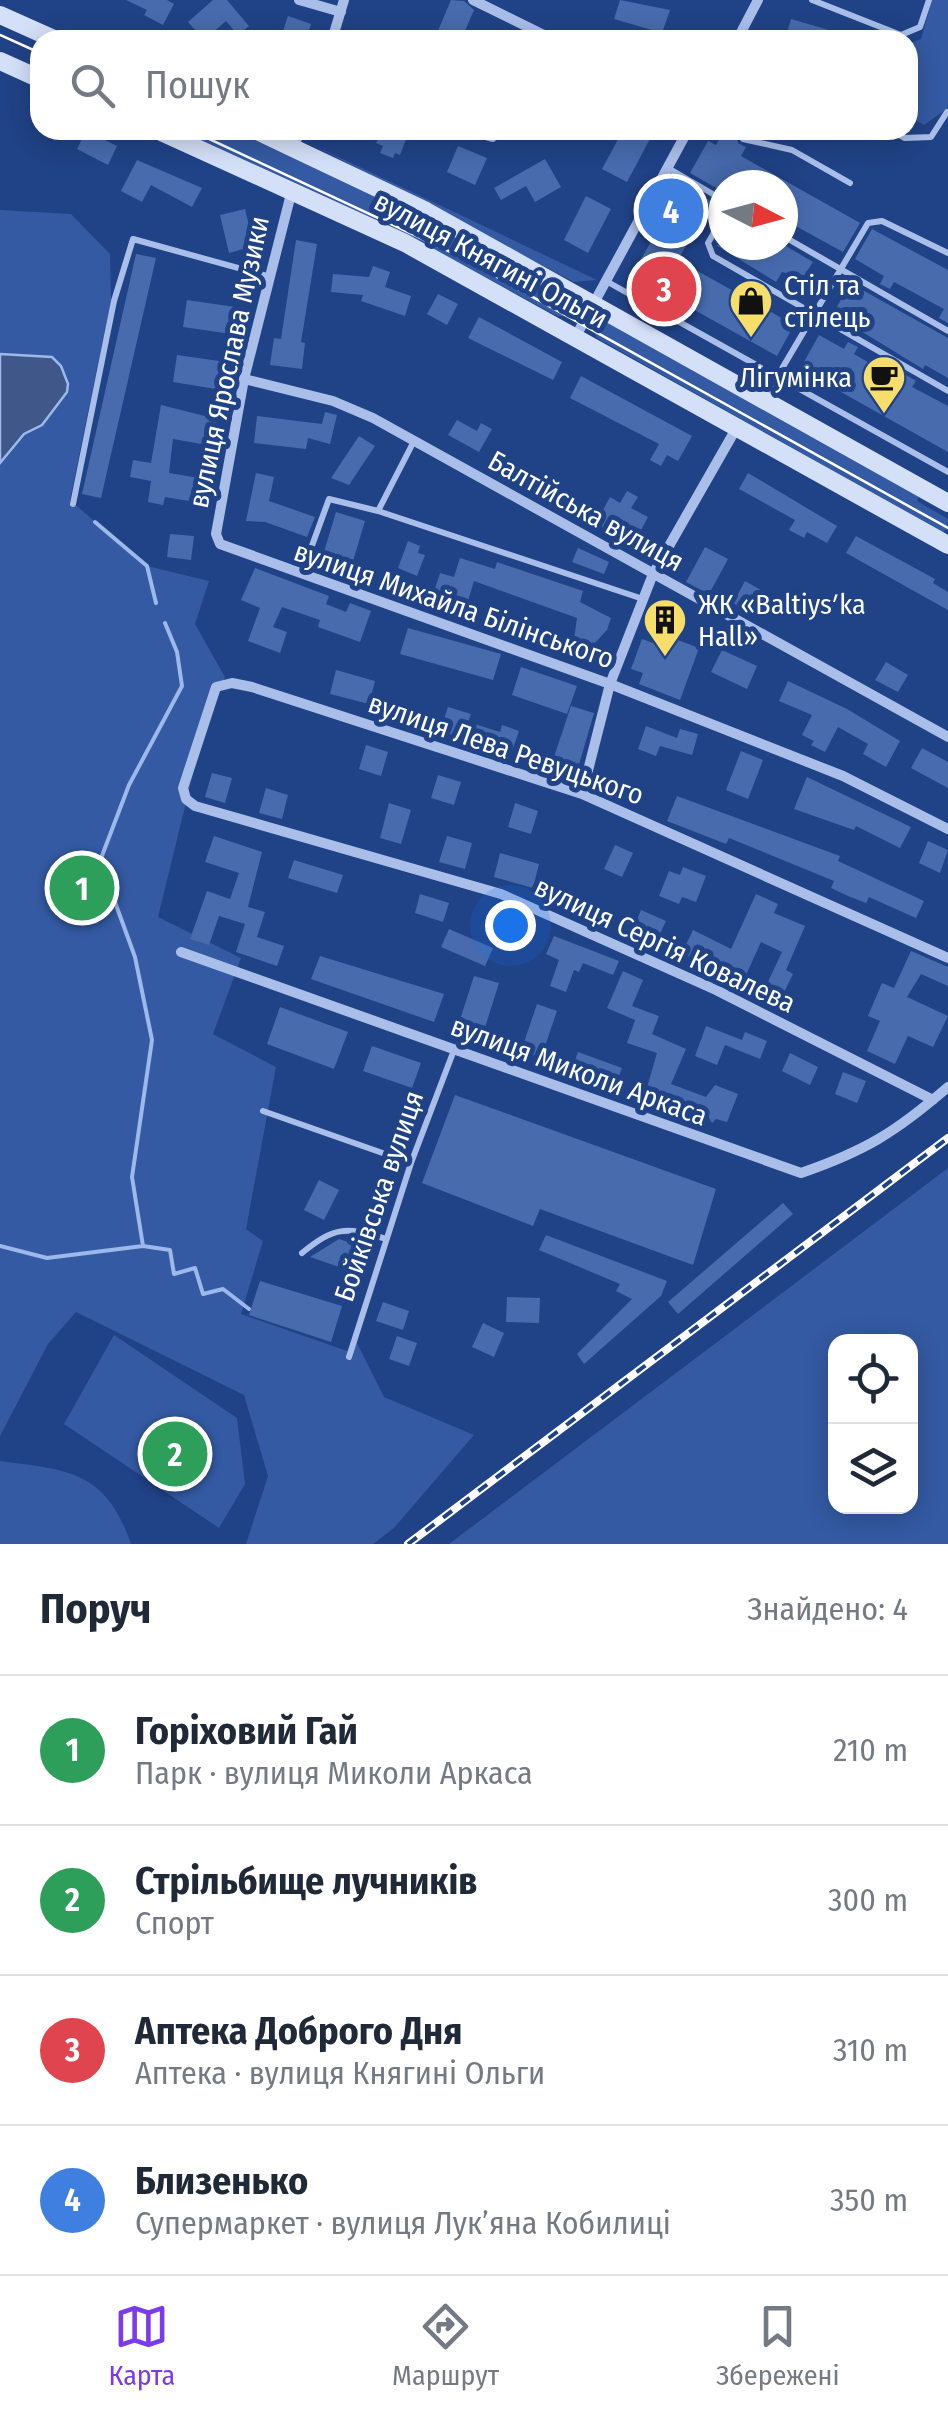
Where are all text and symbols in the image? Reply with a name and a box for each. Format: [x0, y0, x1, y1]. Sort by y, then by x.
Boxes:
search box [30, 30, 918, 140]
icon: search [65, 58, 120, 113]
text: Пошук [145, 62, 250, 108]
north arrow [708, 170, 798, 260]
pin: 4 [638, 174, 704, 248]
street label: вулиця Княгині Ольги [369, 185, 613, 335]
street label: вулиця Ярослава Музики [182, 213, 276, 511]
pin: 3 [632, 252, 696, 326]
place label: Стіл та стілець [784, 269, 870, 334]
shop icon: Стіл та стілець [728, 278, 774, 339]
cafe icon: Лігумінка [861, 354, 907, 415]
place label: Лігумінка [740, 361, 852, 394]
street label: Балтійська вулиця [483, 444, 689, 578]
street label: вулиця Михайла Білінського [290, 535, 618, 675]
place label: ЖК «Baltiysʹka Hall» [698, 588, 866, 653]
building icon: ЖК «Baltiysʹka Hall» [642, 597, 688, 658]
street label: вулиця Лева Ревуцького [364, 686, 648, 812]
pin: 1 [49, 850, 114, 926]
street label: вулиця Сергія Ковалева [529, 870, 801, 1020]
your location [485, 900, 536, 951]
street label: вулиця Миколи Аркаса [446, 1009, 712, 1133]
street label: Бойківська вулиця [327, 1086, 431, 1306]
map controls [828, 1334, 918, 1514]
button: locate [828, 1334, 918, 1424]
pin: 2 [142, 1416, 208, 1492]
button: layers [828, 1424, 918, 1514]
text: Поруч [40, 1584, 151, 1634]
text: Знайдено: 4 [747, 1590, 908, 1628]
text: Горіховий Гай [135, 1708, 358, 1754]
text: 1 [66, 1731, 79, 1769]
text: 210 m [833, 1731, 908, 1769]
text: Парк · вулиця Миколи Аркаса [135, 1754, 533, 1792]
text: Стрільбище лучників [135, 1858, 477, 1904]
text: 2 [65, 1881, 80, 1919]
text: 300 m [828, 1881, 908, 1919]
text: Спорт [135, 1904, 214, 1942]
text: Аптека Доброго Дня [135, 2008, 462, 2054]
text: 3 [65, 2031, 80, 2069]
text: 310 m [833, 2031, 908, 2069]
text: Аптека · вулиця Княгині Ольги [135, 2054, 545, 2092]
text: Близенько [135, 2158, 308, 2204]
text: 4 [64, 2181, 81, 2219]
text: 350 m [830, 2181, 908, 2219]
text: Супермаркет · вулиця Лукʼяна Кобилиці [135, 2204, 671, 2242]
tab: Карта [108, 2299, 175, 2392]
tab: Маршрут [392, 2299, 499, 2392]
tab: Збережені [716, 2299, 840, 2392]

